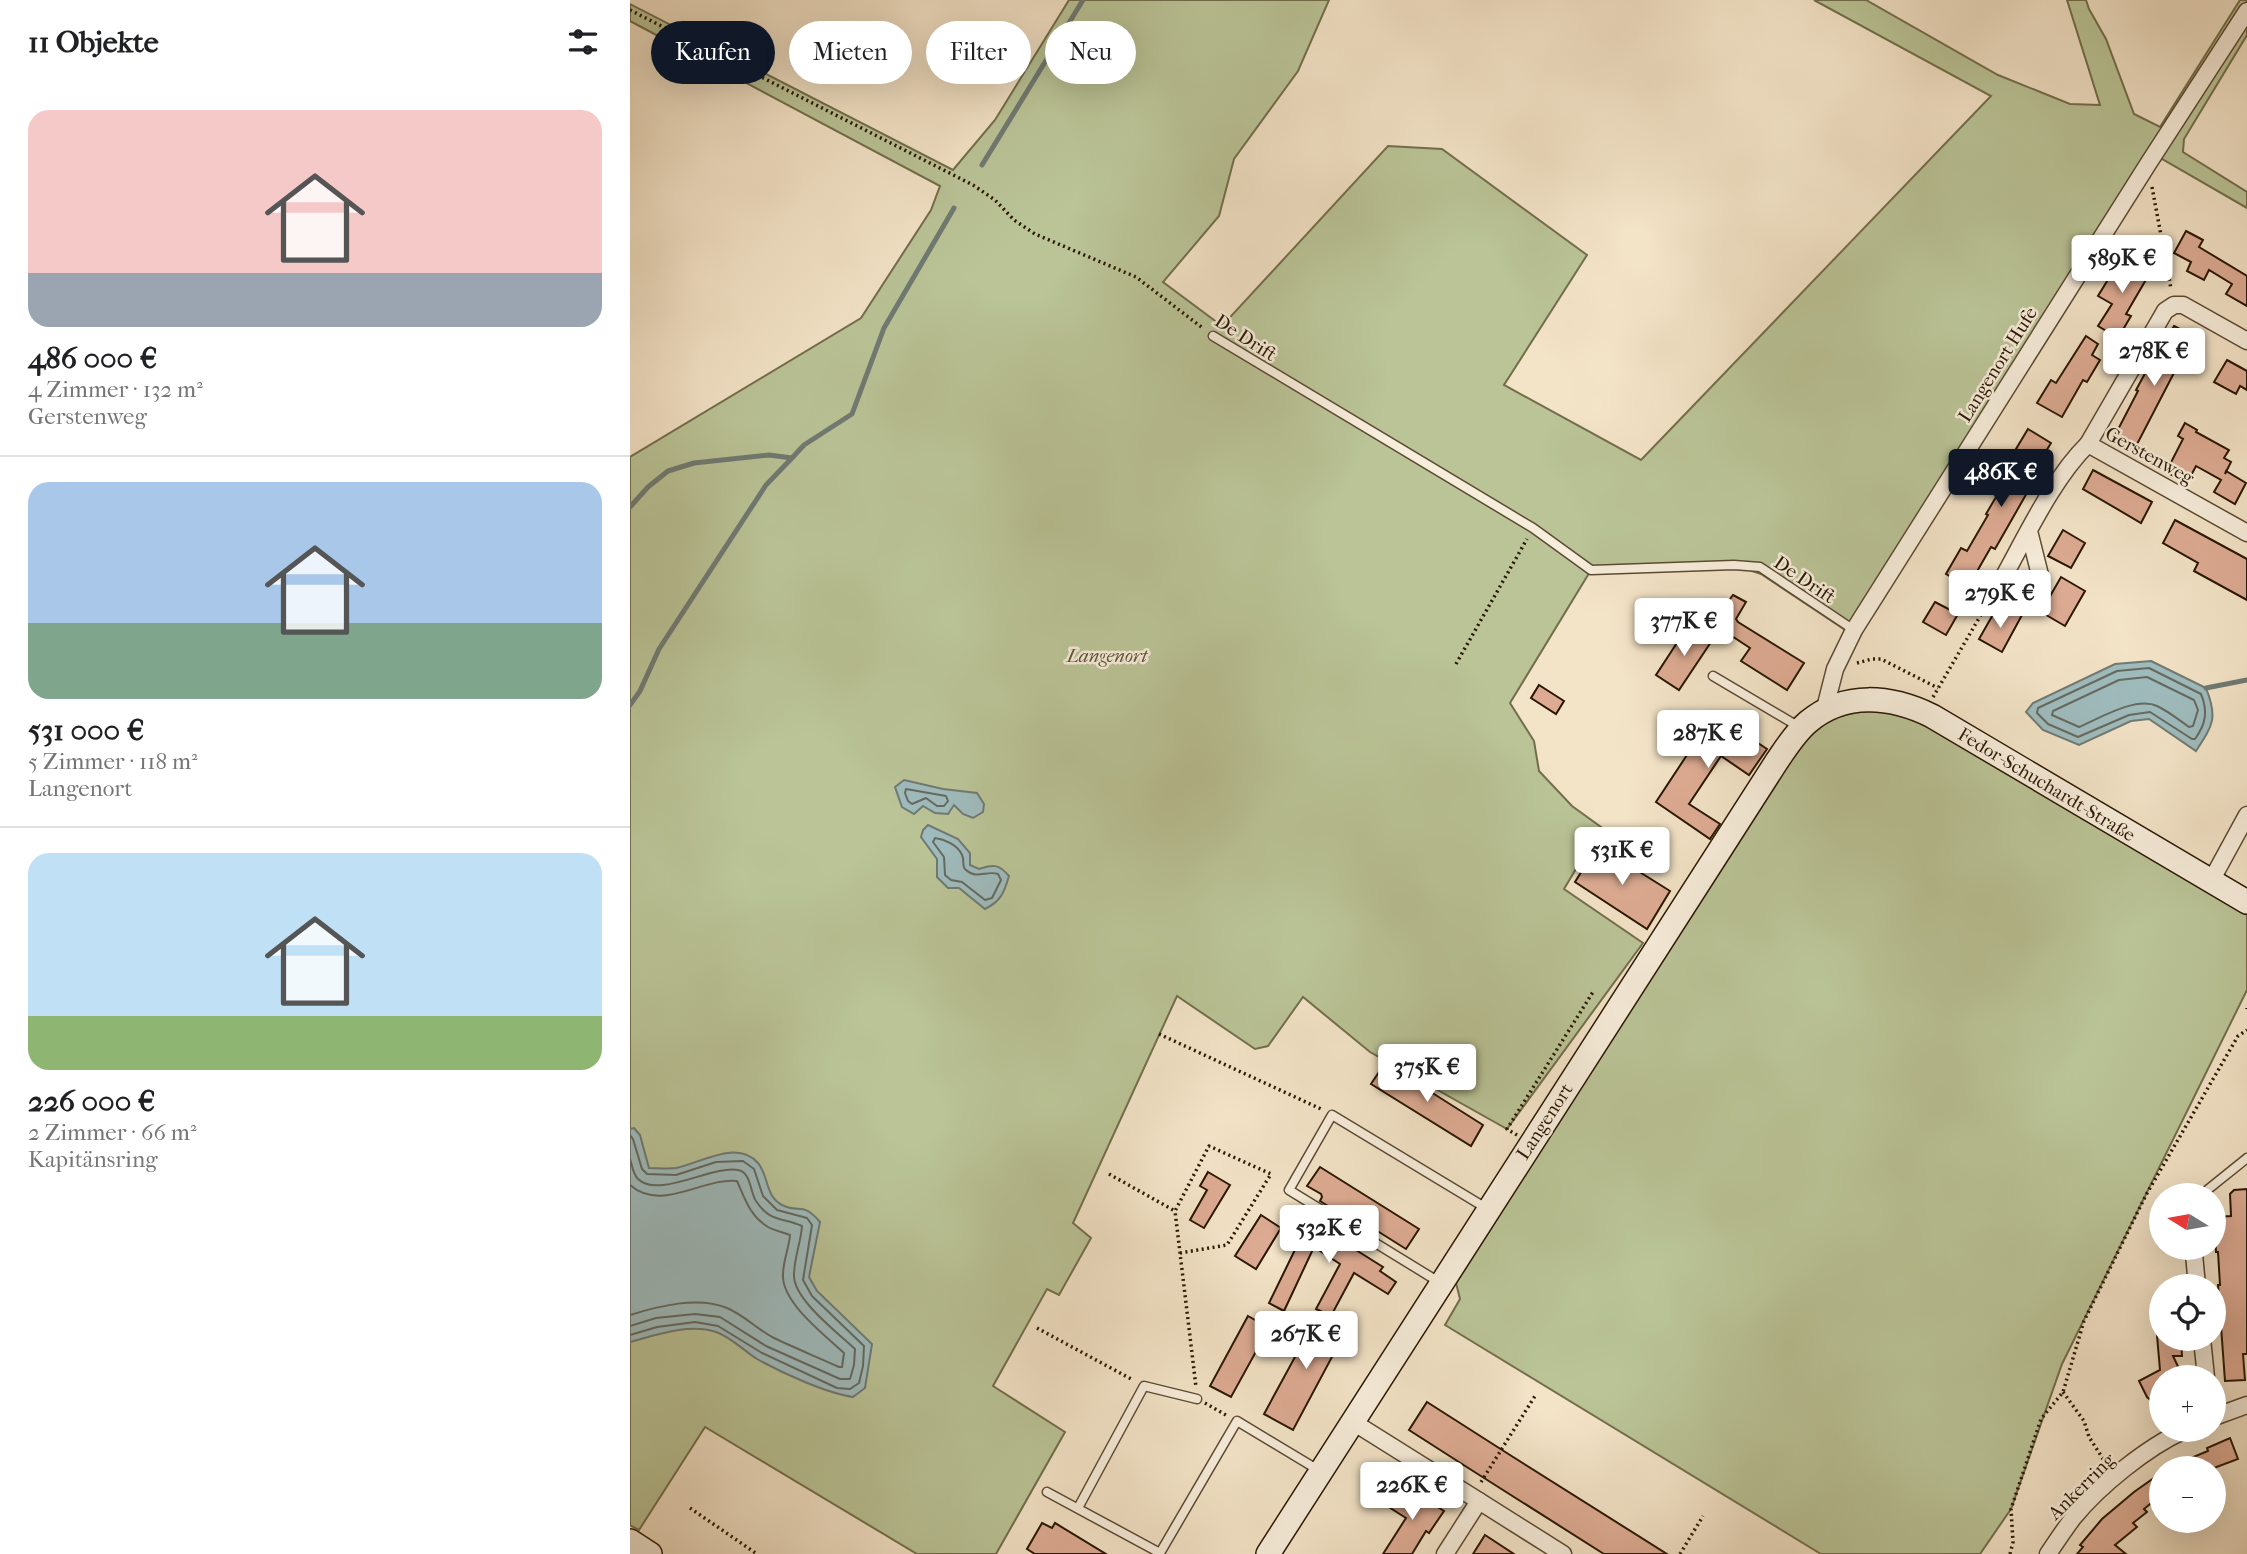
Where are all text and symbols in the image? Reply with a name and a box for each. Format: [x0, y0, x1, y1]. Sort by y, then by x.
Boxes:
chip: Kaufen [651, 21, 775, 84]
chip: Mieten [789, 21, 912, 84]
chip: Filter [926, 21, 1031, 84]
chip: Neu [1045, 21, 1136, 84]
icon: filters [564, 23, 602, 61]
text: 11 Objekte [28, 25, 159, 60]
icon: home [252, 155, 378, 281]
pin: 589K € [2065, 236, 2179, 295]
text: 589K € [2088, 244, 2156, 271]
street label: Langenort Hufe [1954, 303, 2042, 426]
street label: De Drift [1210, 310, 1281, 366]
pin: 278K € [2097, 328, 2211, 388]
text: 278K € [2119, 337, 2189, 364]
text: 486 000 € [28, 341, 157, 376]
text: 4 Zimmer · 132 m² [28, 376, 203, 403]
text: Gerstenweg [28, 403, 147, 430]
street label: Gerstenweg [2101, 422, 2198, 490]
pin: 486K € [1944, 449, 2058, 509]
text: 486K € [1965, 458, 2037, 485]
icon: home [252, 527, 378, 653]
street label: De Drift [1770, 551, 1839, 608]
pin: 279K € [1943, 570, 2057, 630]
text: 279K € [1965, 579, 2035, 606]
pin: 377K € [1627, 598, 1741, 658]
text: 377K € [1651, 607, 1717, 634]
park label: Langenort [1065, 645, 1148, 667]
pin: 287K € [1651, 710, 1765, 770]
text: 531 000 € [28, 713, 144, 748]
text: 287K € [1673, 719, 1743, 746]
street label: Fedor-Schuchardt-Straße [1954, 723, 2139, 846]
text: 5 Zimmer · 118 m² [28, 748, 198, 775]
text: Langenort [28, 775, 132, 802]
pin: 531K € [1565, 828, 1679, 887]
text: 531K € [1591, 836, 1653, 863]
icon: home [252, 898, 378, 1024]
pin: 375K € [1370, 1044, 1484, 1104]
text: 375K € [1394, 1053, 1460, 1080]
street label: Langenort [1512, 1079, 1578, 1164]
text: 226 000 € [28, 1084, 155, 1119]
text: 2 Zimmer · 66 m² [28, 1119, 196, 1146]
text: Kapitänsring [28, 1146, 158, 1173]
north arrow [2149, 1183, 2226, 1260]
map controls [2149, 1183, 2226, 1533]
pin: 532K € [1272, 1206, 1386, 1265]
text: 532K € [1296, 1214, 1362, 1241]
button: locate [2149, 1274, 2226, 1351]
pin: 267K € [1249, 1312, 1363, 1371]
text: 267K € [1271, 1320, 1341, 1347]
button: + [2149, 1365, 2226, 1442]
street label: Ankerring [2043, 1448, 2120, 1525]
button: − [2149, 1456, 2226, 1533]
pin: 226K € [1355, 1462, 1469, 1522]
text: 226K € [1376, 1471, 1448, 1498]

